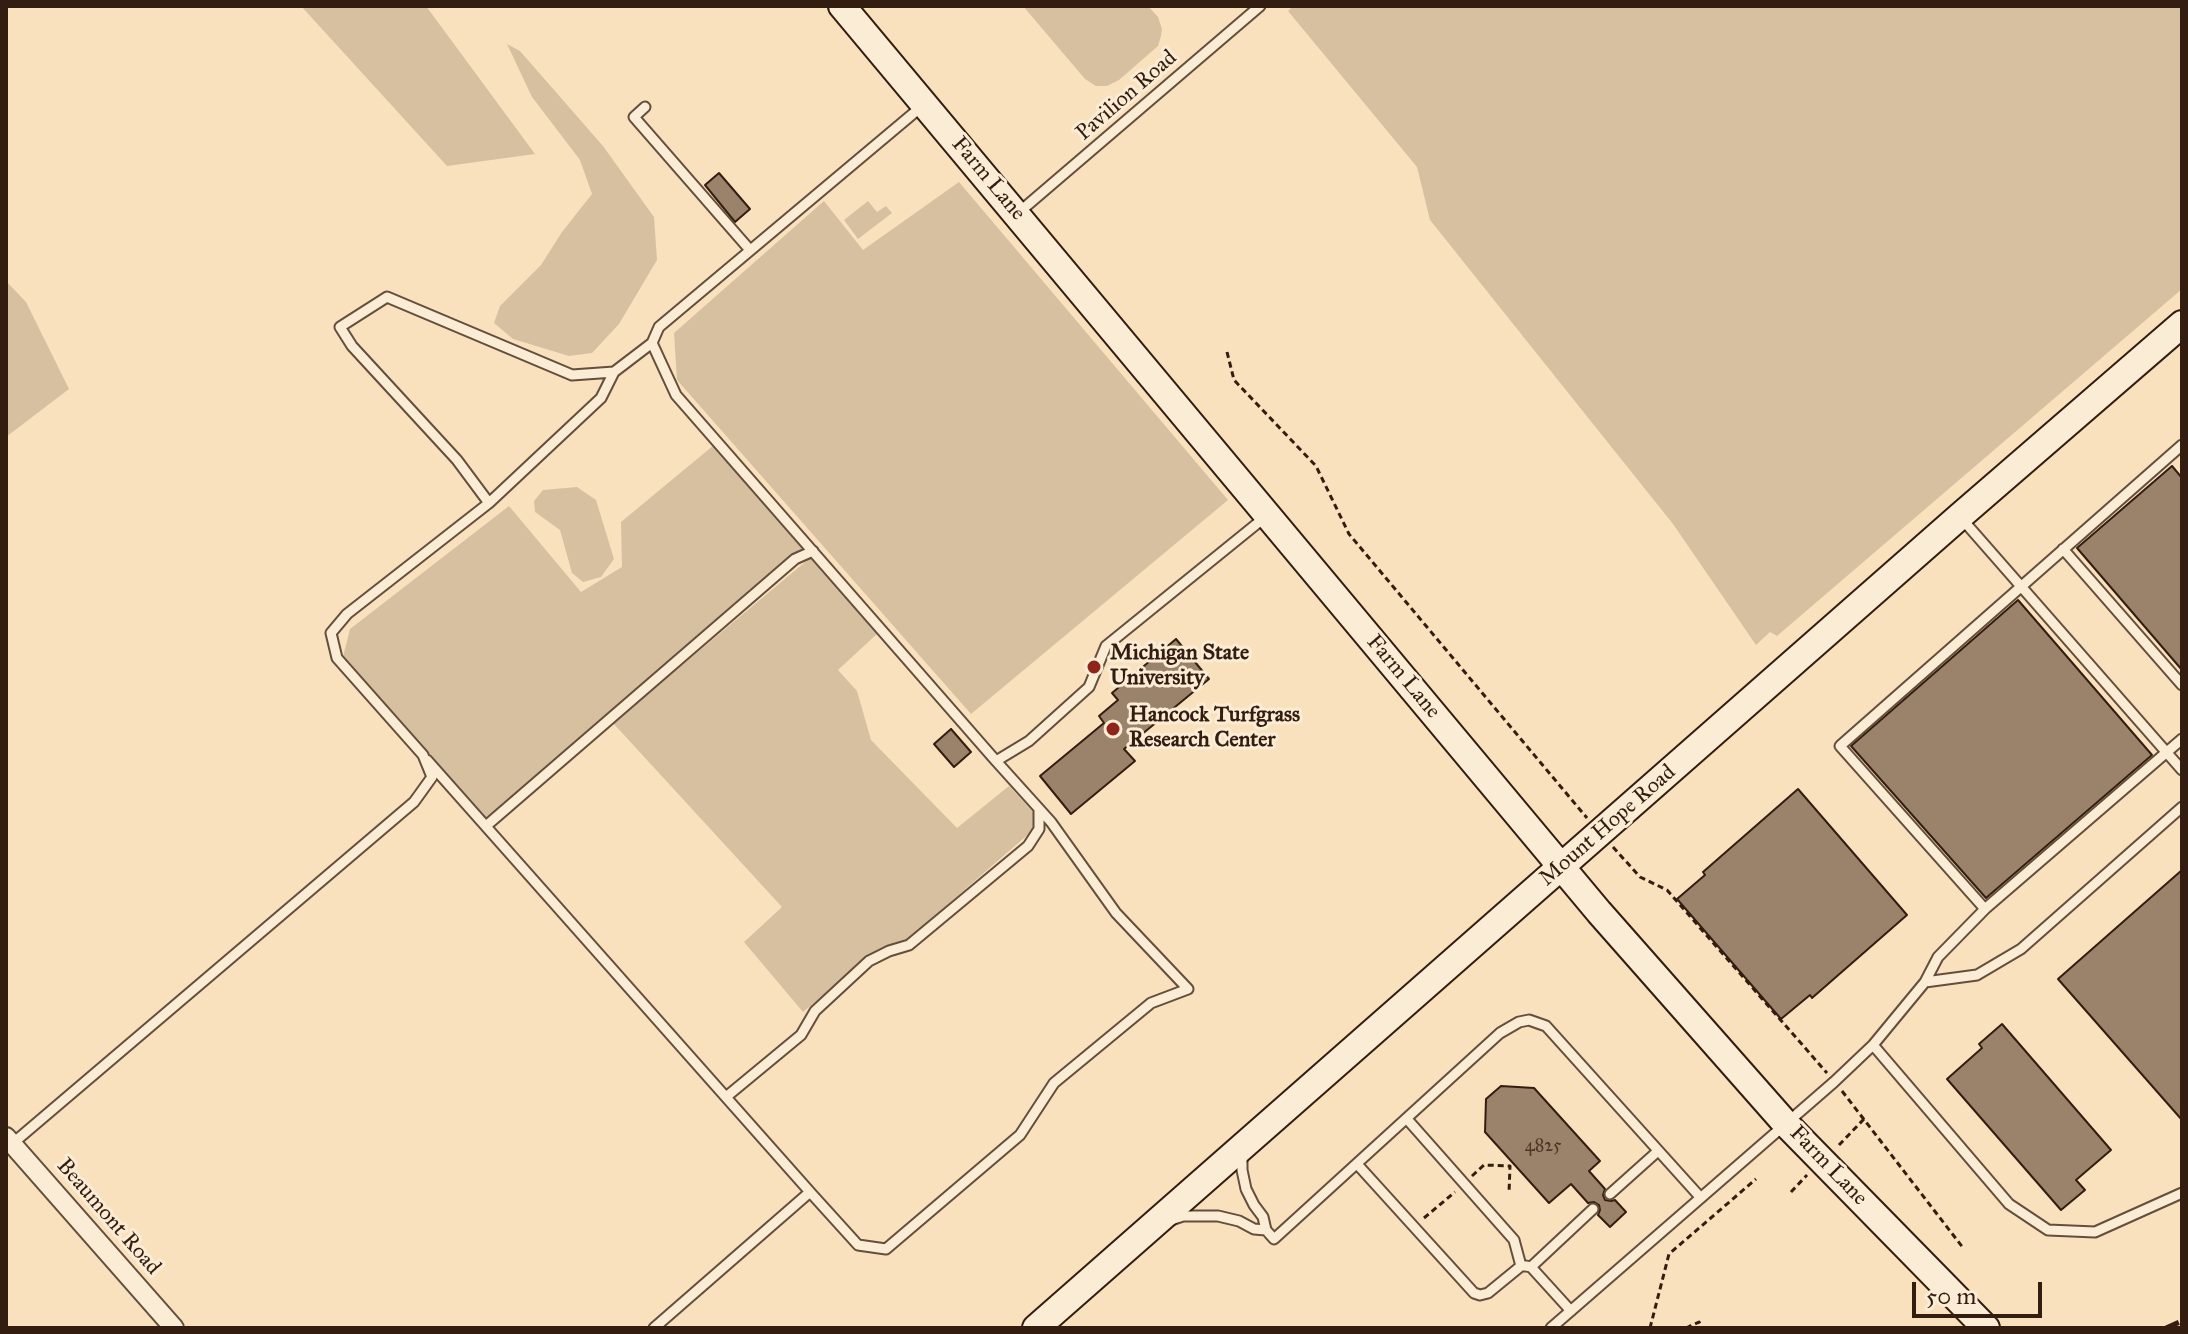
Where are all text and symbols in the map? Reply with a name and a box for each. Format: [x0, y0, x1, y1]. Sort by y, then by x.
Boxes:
street label: Pavilion Road [1071, 45, 1183, 147]
street label: Farm Lane [945, 132, 1031, 226]
street label: Farm Lane [1360, 630, 1446, 724]
place label: Michigan State University [1110, 641, 1249, 692]
marker: Michigan State University [1085, 658, 1103, 676]
place label: Hancock Turfgrass Research Center [1129, 703, 1300, 754]
marker: Hancock Turfgrass Research Center [1104, 720, 1122, 738]
street label: Mount Hope Road [1535, 760, 1681, 892]
street label: Farm Lane [1783, 1120, 1873, 1212]
house number: 4825 [1525, 1136, 1561, 1158]
street label: Beaumont Road [50, 1153, 166, 1281]
scale bar [1916, 1266, 2046, 1316]
text: 50 m [1926, 1281, 1976, 1311]

